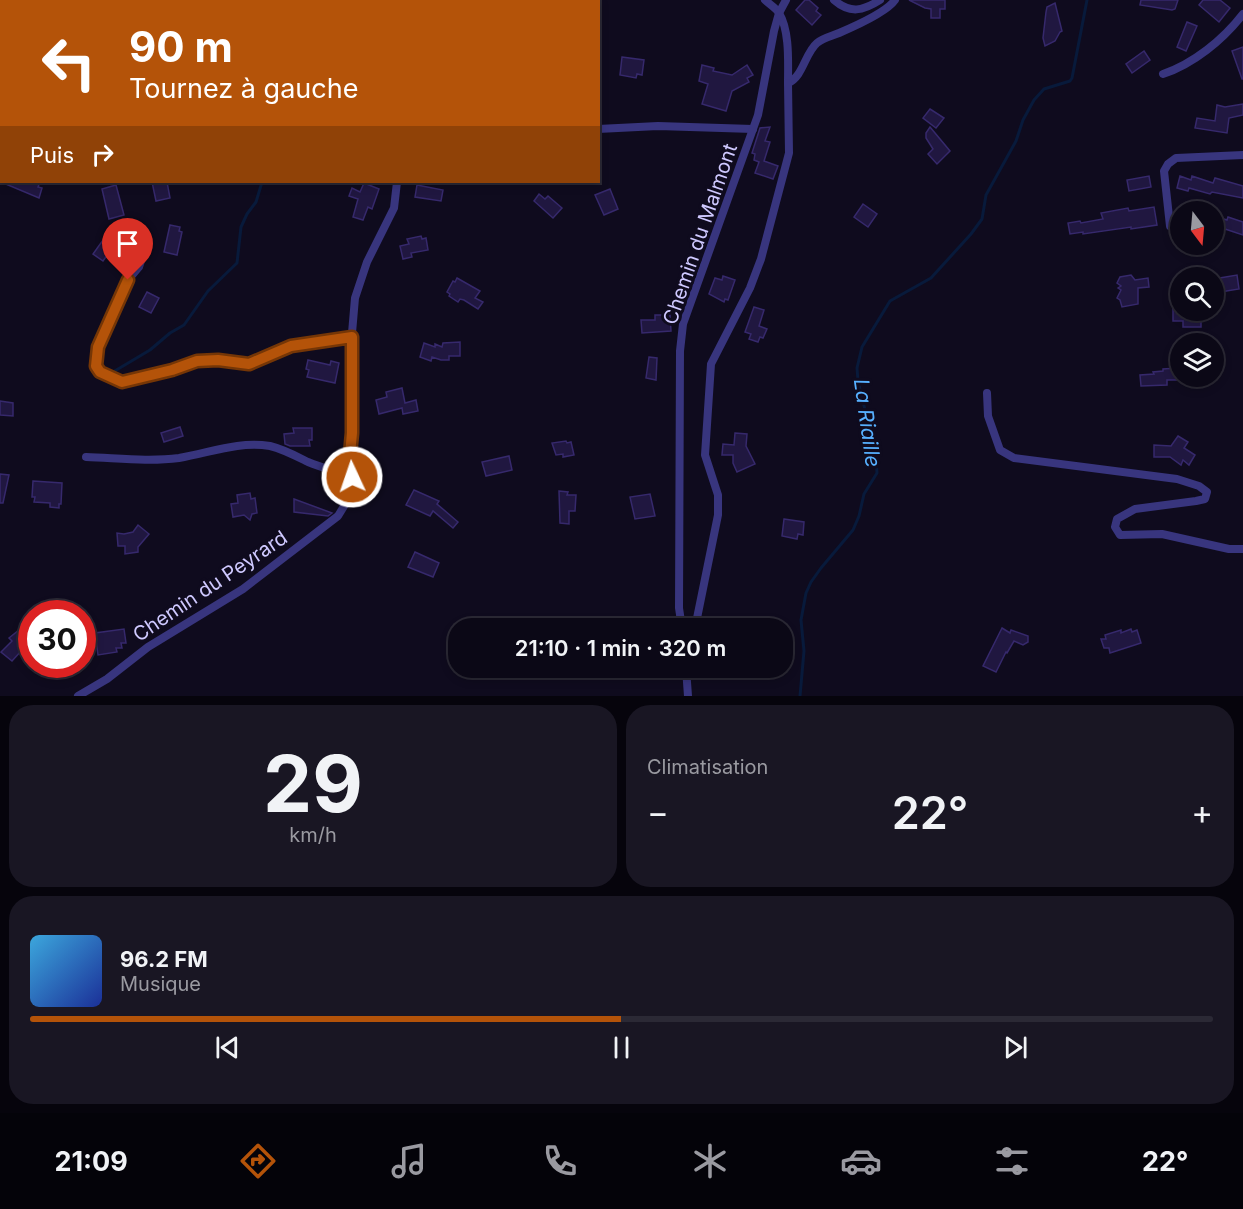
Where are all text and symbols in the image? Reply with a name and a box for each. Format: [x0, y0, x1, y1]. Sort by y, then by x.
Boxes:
text: 90 m [129, 21, 233, 72]
icon: left [30, 24, 108, 102]
text: Tournez à gauche [129, 72, 358, 105]
icon: right [86, 138, 119, 171]
street label: Chemin du Malmont [658, 140, 742, 328]
text: Puis [30, 142, 74, 168]
north arrow [1170, 201, 1224, 255]
map controls [1170, 201, 1224, 387]
pin [102, 218, 153, 280]
icon: arrive [111, 227, 144, 260]
button: search [1170, 267, 1224, 321]
button: layers [1170, 333, 1224, 387]
water label: La Riaille [849, 377, 886, 469]
position arrow [320, 445, 384, 509]
street label: Chemin du Peyrard [128, 525, 292, 647]
speed limit sign: 30 [18, 600, 96, 678]
text: 21:10 · 1 min · 320 m [515, 635, 726, 661]
text: 29 [263, 736, 363, 831]
text: Climatisation [647, 755, 768, 779]
text: 22° [892, 785, 968, 840]
text: − [647, 792, 669, 832]
text: + [1191, 792, 1213, 832]
text: km/h [289, 823, 337, 847]
text: 96.2 FM [120, 946, 208, 972]
text: Musique [120, 972, 201, 996]
icon: previous [211, 1031, 244, 1064]
icon: pause [605, 1031, 638, 1064]
icon: next [999, 1031, 1032, 1064]
icon: directions [237, 1140, 279, 1182]
icon: music [388, 1140, 430, 1182]
icon: phone [539, 1140, 581, 1182]
icon: climate [689, 1140, 731, 1182]
icon: car [840, 1140, 882, 1182]
icon: filters [991, 1140, 1033, 1182]
text: 21:09 [54, 1145, 128, 1178]
text: 22° [1142, 1145, 1189, 1178]

